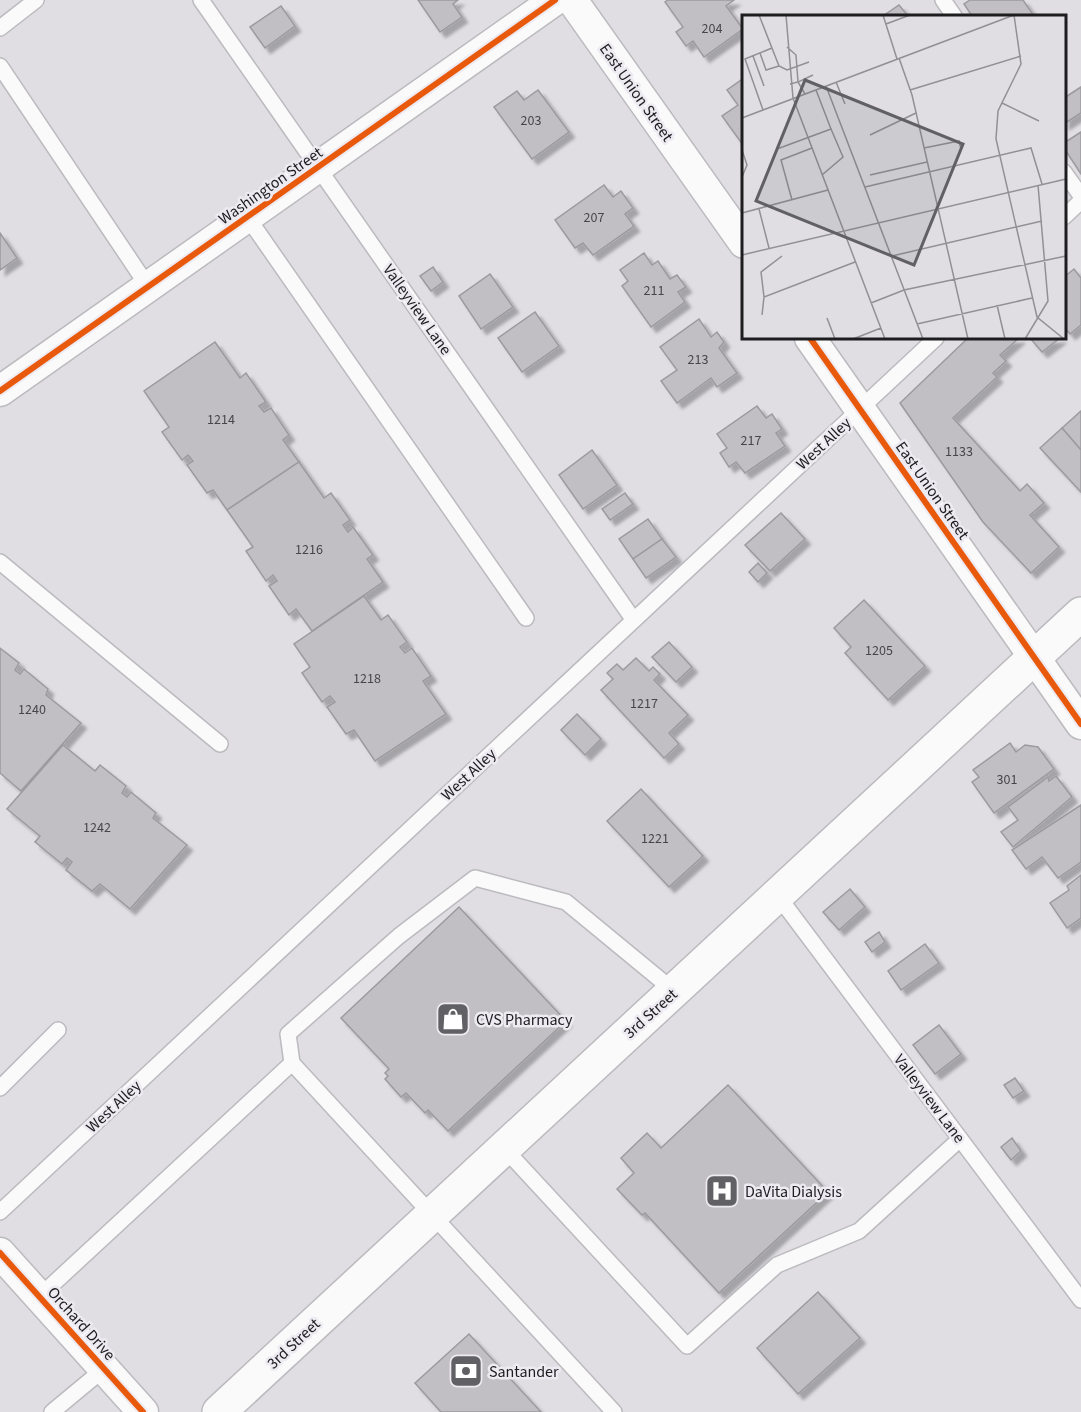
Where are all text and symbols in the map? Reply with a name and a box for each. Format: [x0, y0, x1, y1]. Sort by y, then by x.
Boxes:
inset map [742, 15, 1066, 339]
house number: 204 [702, 19, 722, 39]
street label: East Union Street [594, 39, 679, 147]
house number: 203 [521, 111, 541, 131]
street label: Washington Street [214, 141, 328, 230]
house number: 207 [584, 208, 604, 228]
street label: Valleyview Lane [378, 260, 457, 359]
house number: 211 [644, 281, 664, 301]
house number: 213 [688, 350, 708, 370]
house number: 1214 [207, 410, 235, 430]
street label: West Alley [791, 412, 856, 475]
house number: 217 [741, 431, 761, 451]
street label: East Union Street [890, 437, 975, 545]
house number: 1133 [945, 442, 973, 462]
house number: 1216 [295, 540, 323, 560]
house number: 1205 [865, 641, 893, 661]
house number: 1218 [353, 669, 381, 689]
house number: 1217 [630, 694, 658, 714]
house number: 1240 [18, 700, 46, 720]
street label: West Alley [436, 743, 501, 806]
house number: 301 [997, 770, 1017, 790]
house number: 1242 [83, 818, 111, 838]
house number: 1221 [641, 829, 669, 849]
street label: 3rd Street [619, 983, 683, 1044]
shop icon: CVS Pharmacy [435, 1001, 471, 1037]
place label: CVS Pharmacy [476, 1009, 573, 1031]
street label: Valleyview Lane [888, 1050, 970, 1148]
street label: West Alley [81, 1075, 146, 1138]
hospital icon: DaVita Dialysis [704, 1173, 740, 1209]
place label: DaVita Dialysis [745, 1181, 842, 1203]
street label: Orchard Drive [42, 1282, 120, 1365]
street label: 3rd Street [262, 1313, 326, 1374]
bank icon: Santander [448, 1353, 484, 1389]
place label: Santander [489, 1361, 559, 1383]

